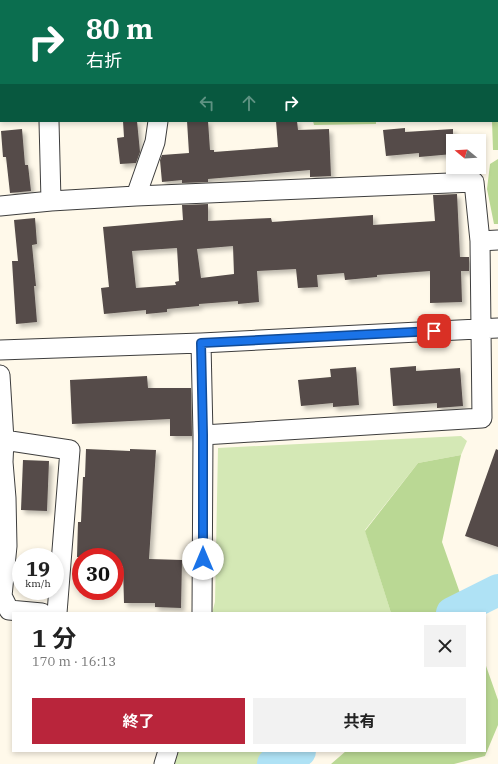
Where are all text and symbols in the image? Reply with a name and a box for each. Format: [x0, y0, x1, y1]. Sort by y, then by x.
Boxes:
text: 80 m [86, 10, 153, 47]
icon: right [20, 16, 72, 68]
text: 右折 [86, 49, 122, 72]
icon: left [196, 92, 218, 114]
icon: ahead [238, 92, 260, 114]
icon: right [280, 92, 302, 114]
north arrow [446, 134, 486, 174]
map controls [446, 134, 486, 174]
pin [417, 314, 451, 348]
icon: arrive [423, 320, 445, 342]
position arrow [182, 538, 224, 580]
speed limit sign: 30 [72, 548, 124, 600]
text: 19 [26, 555, 50, 582]
text: km/h [25, 577, 51, 590]
text: 1 分 [32, 622, 76, 654]
button: close [424, 625, 466, 667]
text: 170 m · 16:13 [32, 653, 116, 670]
button: 終了 [32, 698, 245, 744]
button: 共有 [253, 698, 466, 744]

